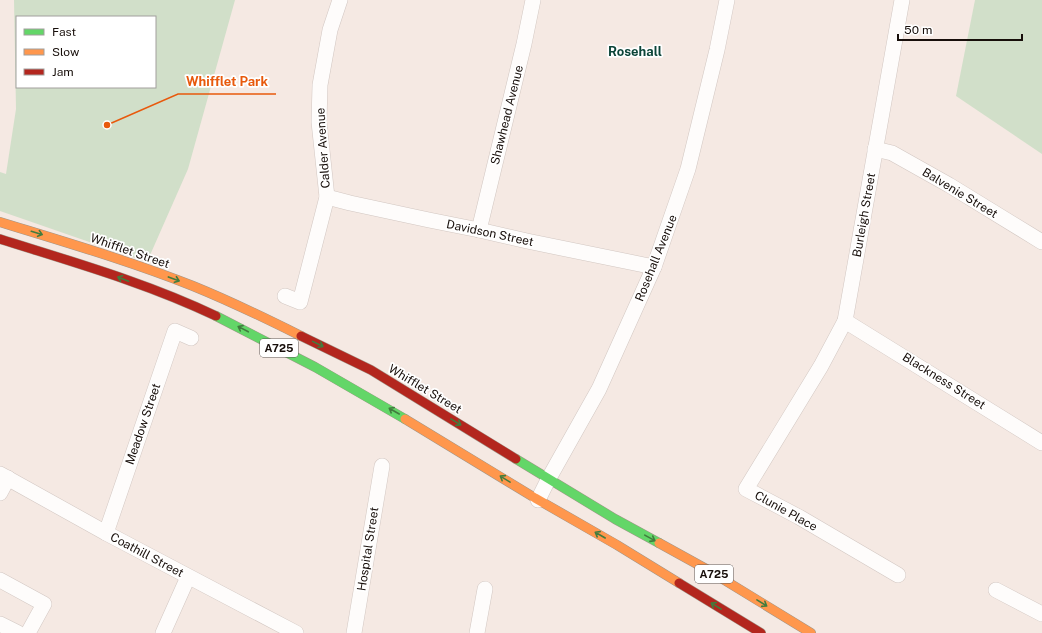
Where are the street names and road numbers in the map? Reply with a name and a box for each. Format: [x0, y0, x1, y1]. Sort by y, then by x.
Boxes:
street label: Shawhead Avenue [488, 63, 526, 166]
street label: Calder Avenue [313, 107, 333, 189]
street label: Balvenie Street [920, 165, 1000, 221]
street label: Burleigh Street [850, 172, 878, 258]
street label: Rosehall Avenue [632, 212, 680, 303]
street label: Davidson Street [445, 217, 535, 249]
street label: Whifflet Street [89, 231, 172, 271]
road number: A725 [260, 339, 298, 357]
street label: Blackness Street [900, 350, 988, 412]
street label: Whifflet Street [386, 362, 464, 417]
street label: Meadow Street [123, 381, 164, 466]
street label: Clunie Place [752, 488, 820, 534]
street label: Hospital Street [354, 506, 382, 592]
street label: Coathill Street [108, 530, 186, 580]
road number: A725 [695, 565, 733, 583]

